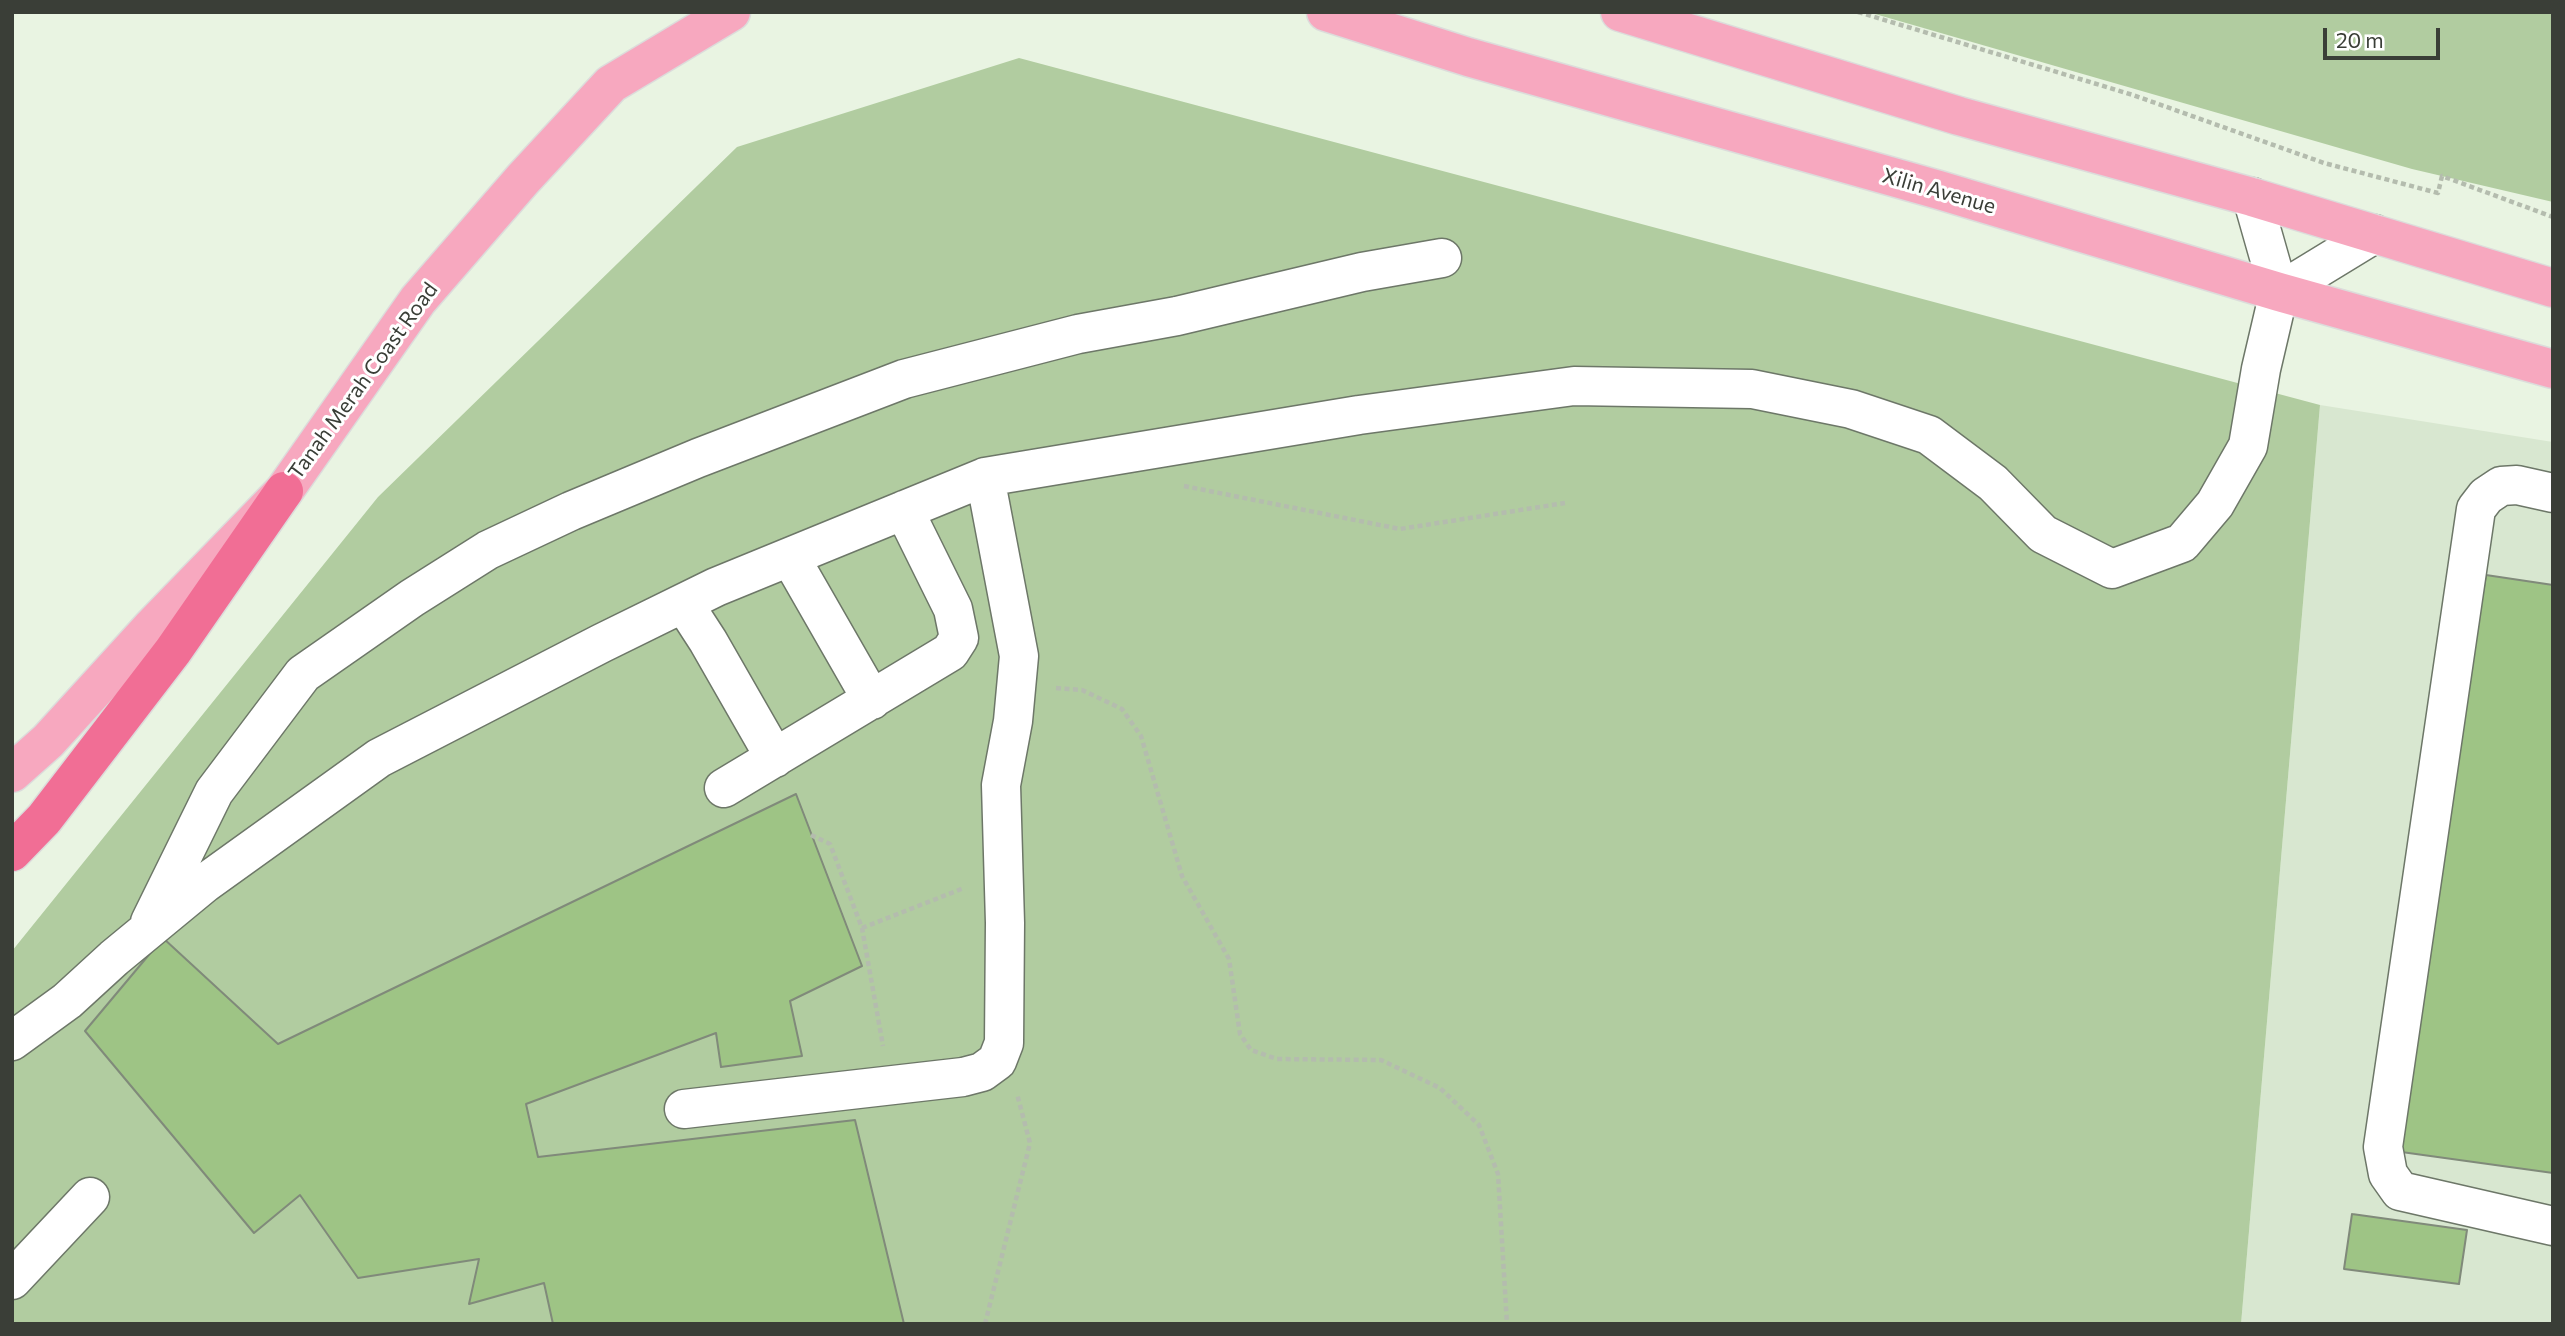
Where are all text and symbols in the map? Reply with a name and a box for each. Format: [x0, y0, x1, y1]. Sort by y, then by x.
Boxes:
scale bar [2327, 14, 2444, 58]
text: 20 m [2336, 27, 2384, 52]
street label: Xilin Avenue [1880, 163, 1998, 219]
street label: Tanah Merah Coast Road [283, 278, 443, 484]

